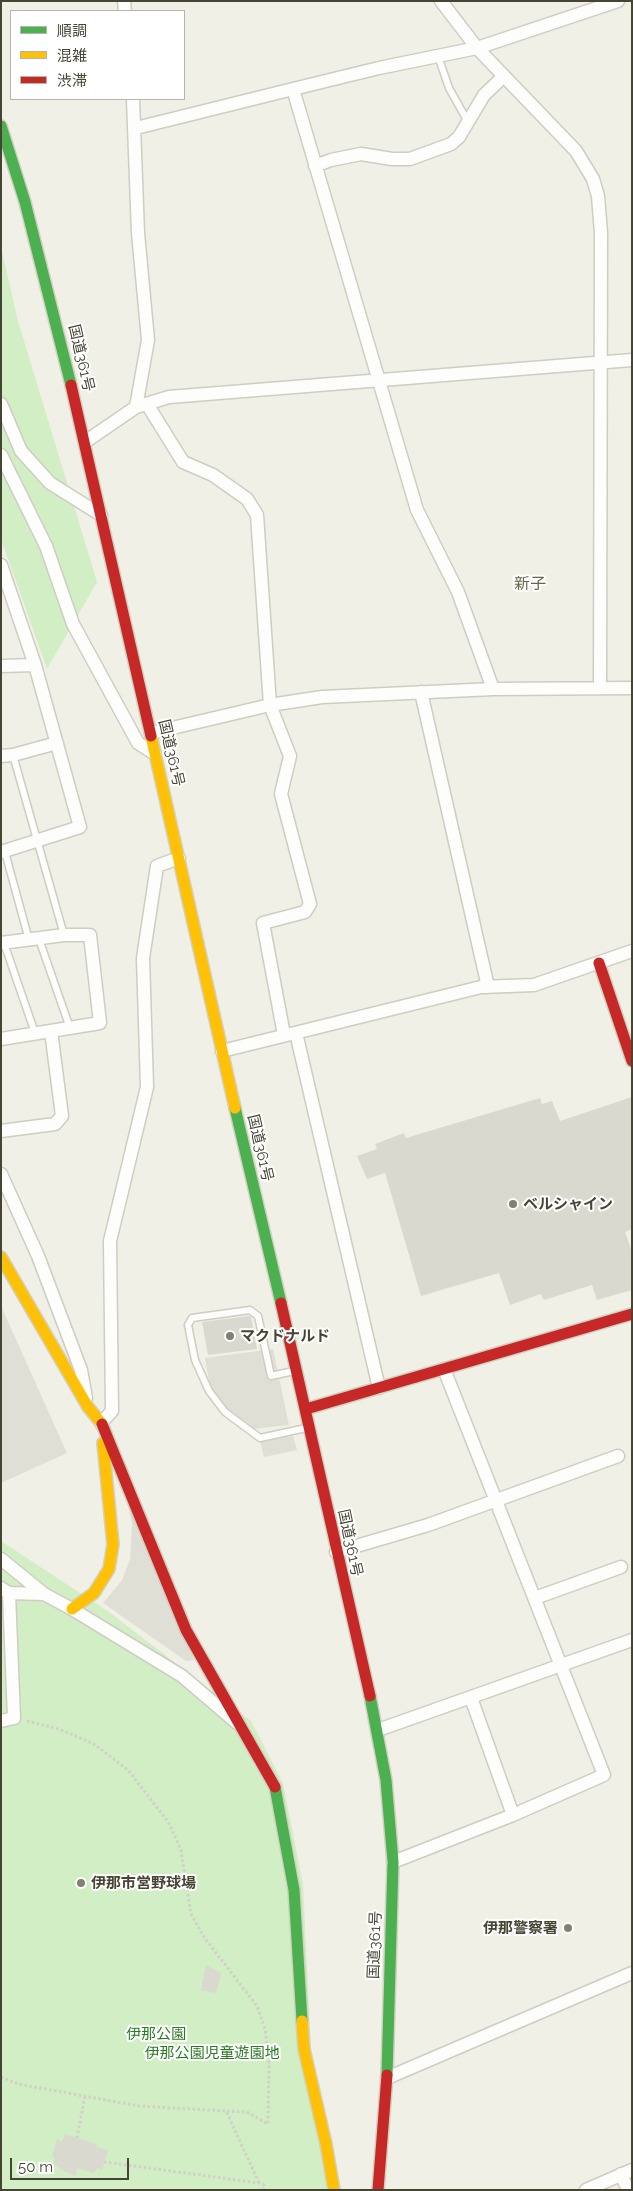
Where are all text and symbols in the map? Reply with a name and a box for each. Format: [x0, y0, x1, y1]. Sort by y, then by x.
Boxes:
legend [10, 10, 185, 100]
text: 順調 [57, 22, 87, 40]
text: 混雑 [57, 47, 87, 65]
text: 渋滞 [57, 72, 87, 90]
street label: 国道361号 [65, 323, 97, 393]
district label: 新子 [514, 574, 546, 594]
street label: 国道361号 [155, 718, 187, 788]
street label: 国道361号 [244, 1113, 276, 1183]
place label: ベルシャイン [523, 1195, 613, 1213]
marker: ベルシャイン [507, 1198, 519, 1210]
place label: マクドナルド [240, 1327, 330, 1345]
marker: マクドナルド [224, 1330, 236, 1342]
street label: 国道361号 [334, 1508, 366, 1578]
place label: 伊那市営野球場 [91, 1874, 196, 1892]
marker: 伊那市営野球場 [75, 1877, 87, 1889]
street label: 国道361号 [365, 1910, 385, 1980]
place label: 伊那警察署 [483, 1919, 558, 1937]
marker: 伊那警察署 [562, 1922, 574, 1934]
park label: 伊那公園 [126, 2025, 186, 2043]
park label: 伊那公園児童遊園地 [145, 2044, 279, 2062]
scale bar [12, 2148, 131, 2180]
text: 50 m [18, 2158, 53, 2176]

